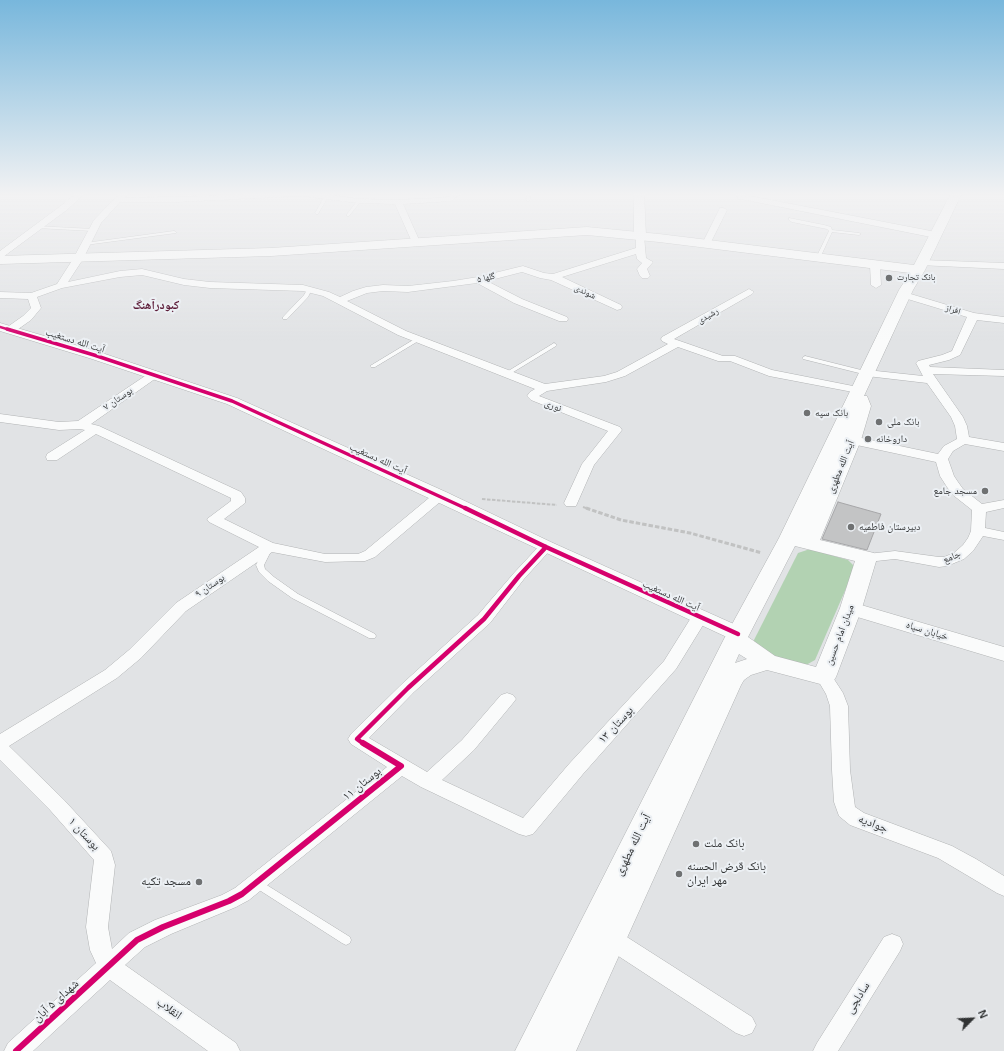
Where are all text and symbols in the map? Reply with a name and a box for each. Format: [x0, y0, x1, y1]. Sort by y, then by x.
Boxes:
street label: گلها ۵ [476, 271, 496, 285]
marker: بانک تجارت [884, 273, 894, 283]
place label: بانک تجارت [897, 273, 935, 283]
street label: شوندی [573, 282, 597, 302]
district label: کبودرآهنگ [133, 299, 179, 313]
street label: افراز [944, 303, 962, 317]
street label: رشیدی [696, 306, 720, 326]
street label: آیت الله دستغیب [44, 326, 106, 356]
street label: بوستان ۷ [101, 385, 135, 413]
street label: نوری [543, 397, 563, 415]
place label: بانک سپه [815, 407, 848, 419]
marker: بانک سپه [802, 408, 812, 418]
place label: بانک ملی [887, 416, 919, 428]
marker: بانک ملی [874, 417, 884, 427]
place label: داروخانه [876, 433, 907, 445]
marker: داروخانه [863, 434, 873, 444]
street label: آیت الله مطهری [825, 439, 857, 495]
street label: آیت الله دستغیب [348, 441, 408, 477]
place label: مسجد جامع [933, 485, 977, 497]
marker: مسجد جامع [980, 486, 990, 496]
place label: دبیرستان فاطمیه [859, 521, 920, 533]
marker: دبیرستان فاطمیه [846, 522, 856, 532]
street label: جامع [941, 548, 963, 566]
street label: بوستان ۹ [193, 572, 227, 600]
street label: آیت الله دستغیب [641, 578, 701, 614]
street label: میدان امام حسین [823, 603, 857, 667]
street label: خیابان سپاه [905, 619, 949, 643]
street label: بوستان ۱۳ [595, 704, 637, 746]
street label: بوستان ۱۱ [340, 764, 384, 804]
street label: آیت الله مطهری [612, 812, 654, 878]
street label: جوادیه [856, 812, 890, 836]
street label: بوستان ۱ [65, 814, 103, 854]
place label: بانک ملت [704, 837, 744, 851]
marker: بانک ملت [691, 839, 701, 849]
place label: بانک قرض الحسنه مهر ایران [687, 860, 766, 888]
marker: بانک قرض الحسنه مهر ایران [674, 869, 684, 879]
place label: مسجد تکیه [141, 875, 191, 889]
marker: مسجد تکیه [194, 877, 204, 887]
street label: شهدای ۵ آبان [30, 977, 82, 1025]
street label: سادلجی [843, 979, 873, 1017]
street label: انقلاب [154, 995, 184, 1023]
north arrow [952, 999, 992, 1039]
text: N [976, 1008, 990, 1020]

